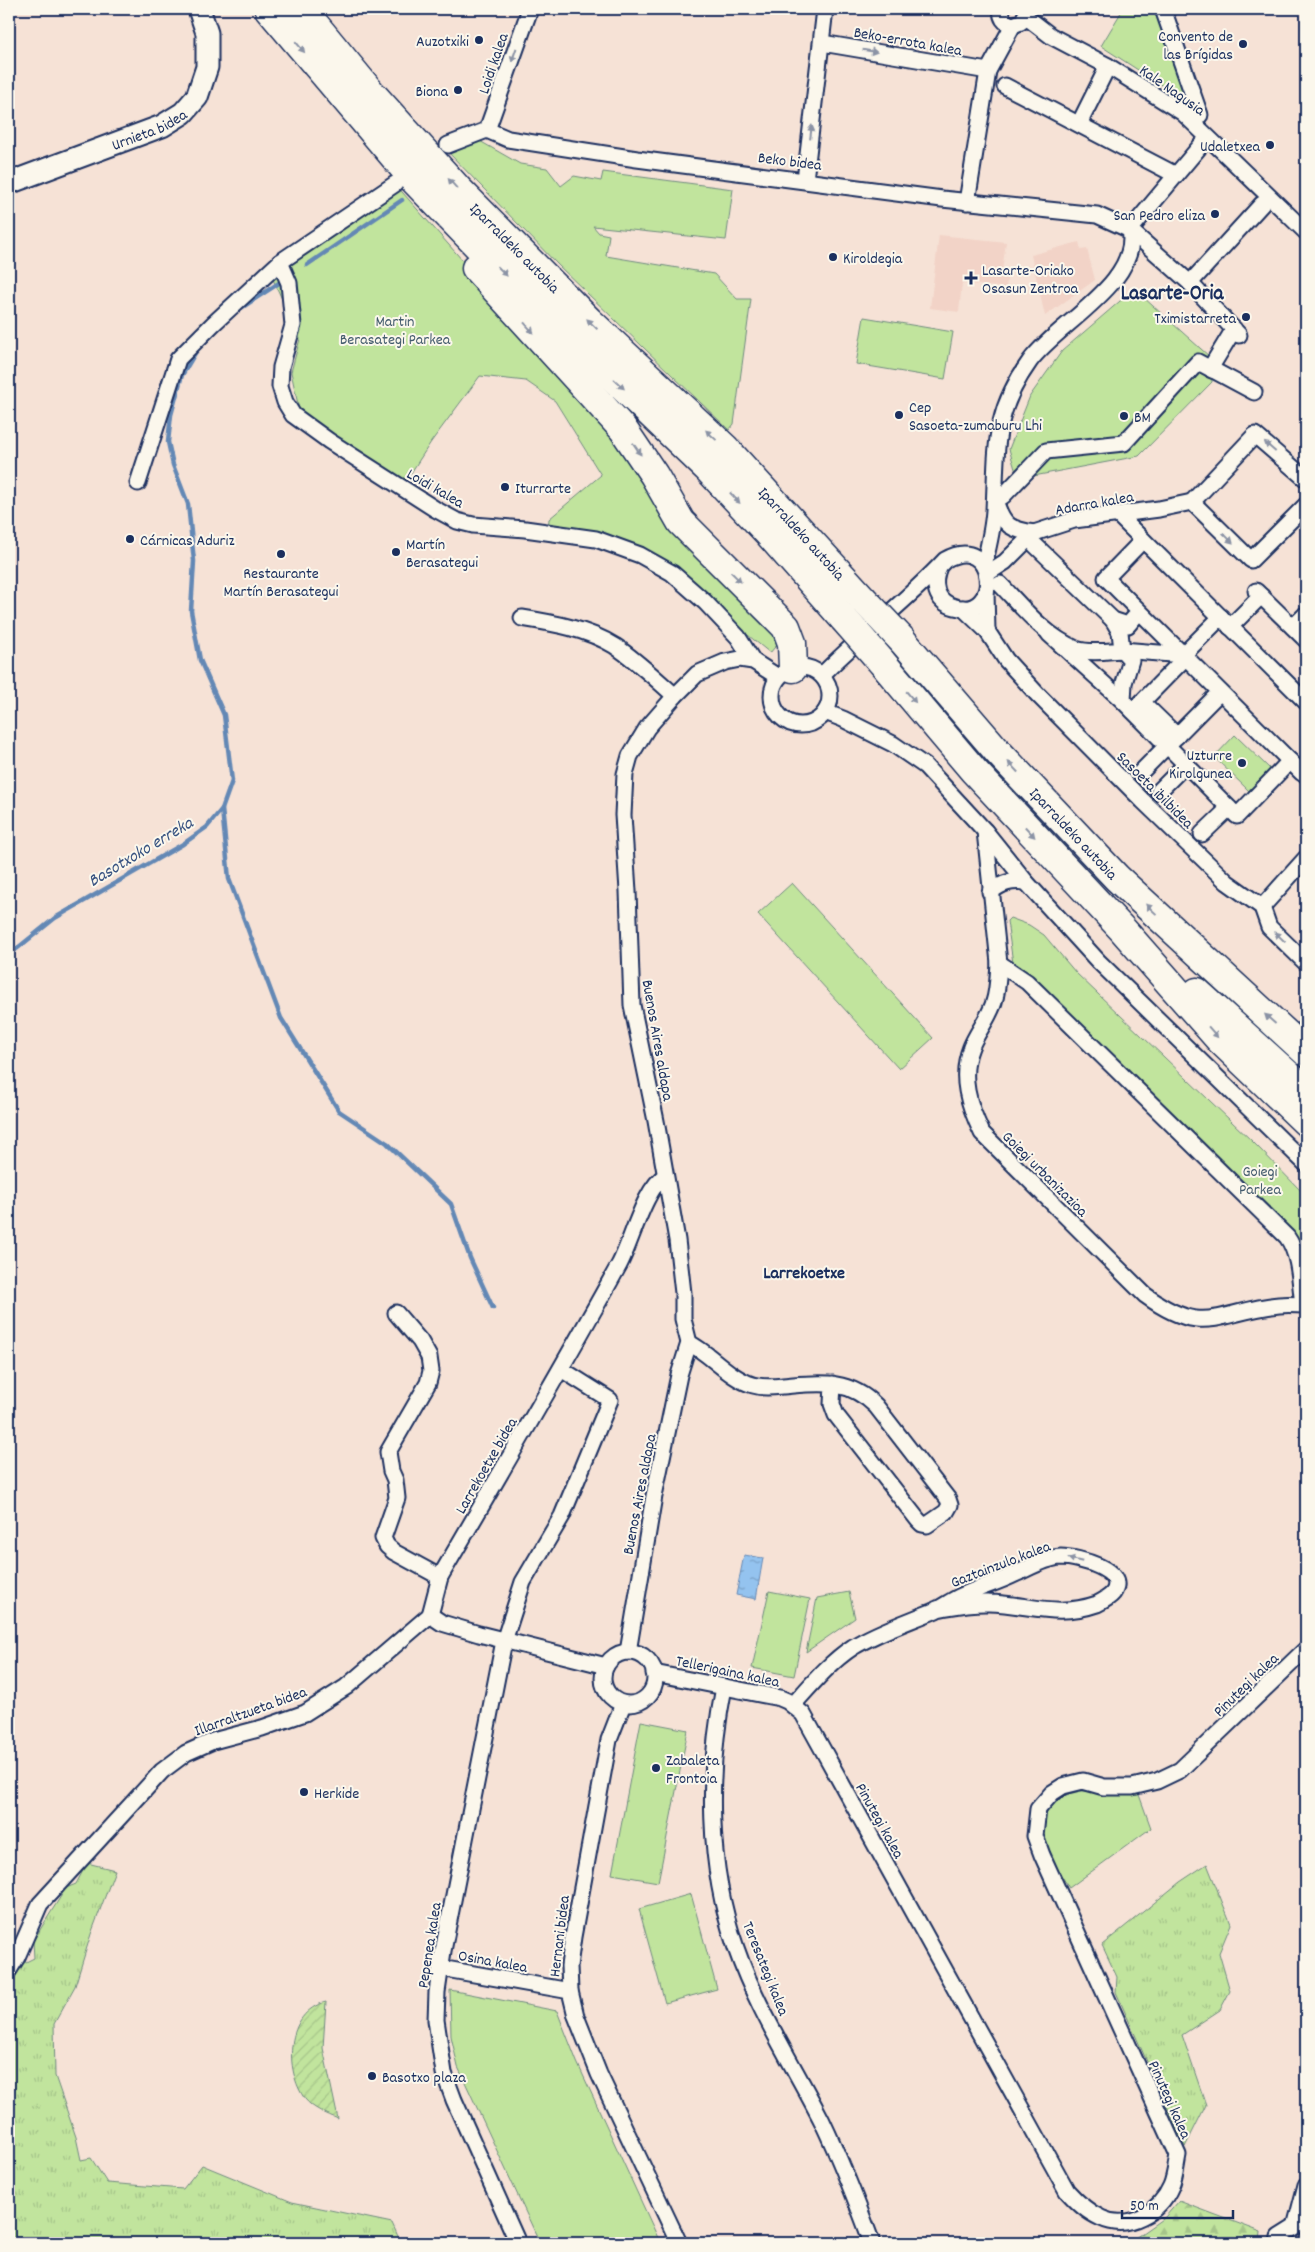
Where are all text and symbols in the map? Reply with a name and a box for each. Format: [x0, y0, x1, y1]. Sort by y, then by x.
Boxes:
street label: Beko-errota kalea [852, 22, 964, 63]
place label: Convento de las Brígidas [1158, 26, 1233, 67]
street label: Loidi kalea [473, 30, 516, 97]
place label: Auzotxiki [416, 31, 469, 54]
marker: Auzotxiki [473, 34, 485, 46]
marker: Convento de las Brígidas [1237, 38, 1249, 50]
one-way arrow [294, 40, 305, 53]
one-way arrow [509, 47, 517, 62]
one-way arrow [862, 48, 878, 56]
street label: Kale Nagusia [1134, 60, 1210, 123]
place label: Biona [415, 81, 448, 104]
marker: Biona [452, 84, 464, 96]
street label: Urnieta bidea [109, 104, 193, 158]
one-way arrow [807, 123, 815, 139]
place label: Udaletxea [1200, 136, 1260, 159]
marker: Udaletxea [1264, 139, 1276, 151]
street label: Beko bidea [757, 147, 823, 178]
one-way arrow [448, 177, 459, 190]
street label: Iparraldeko autobia [463, 198, 565, 300]
place label: San Pedro eliza [1113, 205, 1205, 228]
marker: San Pedro eliza [1209, 208, 1221, 220]
place label: Kiroldegia [843, 248, 903, 271]
marker: Kiroldegia [827, 251, 839, 263]
place label: Lasarte-Oriako Osasun Zentroa [982, 260, 1079, 301]
one-way arrow [496, 265, 508, 277]
marker: Lasarte-Oriako Osasun Zentroa [964, 271, 978, 285]
district label: Lasarte-Oria [1121, 280, 1224, 310]
place label: Tximistarreta [1154, 308, 1236, 331]
park label: Martin Berasategi Parkea [340, 311, 451, 352]
marker: Tximistarreta [1240, 311, 1252, 323]
one-way arrow [587, 318, 599, 330]
one-way arrow [523, 322, 535, 334]
one-way arrow [613, 378, 625, 390]
place label: Cep Sasoeta-zumaburu Lhi [909, 397, 1042, 438]
place label: BM [1134, 407, 1151, 430]
marker: Cep Sasoeta-zumaburu Lhi [893, 409, 905, 421]
marker: BM [1118, 410, 1130, 422]
one-way arrow [705, 429, 717, 441]
one-way arrow [1264, 441, 1276, 453]
one-way arrow [632, 443, 642, 456]
street label: Loidi kalea [402, 463, 468, 515]
place label: Iturrarte [515, 478, 571, 501]
marker: Iturrarte [499, 481, 511, 493]
street label: Iparraldeko autobia [752, 482, 850, 587]
street label: Adarra kalea [1053, 486, 1136, 523]
one-way arrow [729, 491, 741, 503]
place label: Cárnicas Aduriz [140, 530, 235, 553]
one-way arrow [1222, 531, 1234, 543]
marker: Cárnicas Aduriz [124, 533, 136, 545]
place label: Martín Berasategui [406, 534, 478, 575]
marker: Martín Berasategui [390, 546, 402, 558]
marker: Restaurante Martín Berasategui [275, 548, 287, 560]
place label: Restaurante Martín Berasategui [224, 563, 338, 604]
one-way arrow [730, 570, 742, 582]
one-way arrow [906, 690, 917, 703]
place label: Uzturre Kirolgunea [1169, 745, 1232, 786]
street label: Sasoeta ibilbidea [1110, 747, 1198, 835]
marker: Uzturre Kirolgunea [1236, 757, 1248, 769]
one-way arrow [1007, 762, 1019, 774]
street label: Iparraldeko autobia [1023, 783, 1122, 886]
water label: Basotxoko erreka [84, 811, 200, 894]
one-way arrow [1024, 826, 1036, 838]
one-way arrow [1145, 903, 1157, 915]
one-way arrow [1274, 931, 1286, 943]
street label: Buenos Aires aldapa [635, 978, 679, 1103]
one-way arrow [1265, 1013, 1277, 1025]
one-way arrow [1207, 1026, 1219, 1038]
street label: Goiegi urbanizazioa [996, 1126, 1093, 1223]
park label: Goiegi Parkea [1239, 1161, 1281, 1202]
district label: Larrekoetxe [763, 1262, 845, 1287]
street label: Larrekoetxe bidea [450, 1413, 524, 1519]
street label: Buenos Aires aldapa [617, 1432, 664, 1557]
street label: Gaztainzulo kalea [948, 1536, 1055, 1595]
one-way arrow [1067, 1556, 1082, 1564]
street label: Pinutegi kalea [1209, 1648, 1285, 1723]
street label: Tellerigaina kalea [674, 1650, 782, 1695]
street label: Illarraltzueta bidea [191, 1681, 311, 1743]
place label: Zabaleta Frontoia [666, 1750, 720, 1791]
marker: Zabaleta Frontoia [650, 1762, 662, 1774]
street label: Pinutegi kalea [849, 1779, 909, 1864]
place label: Herkide [314, 1783, 359, 1806]
marker: Herkide [298, 1786, 310, 1798]
street label: Hernani bidea [544, 1894, 577, 1978]
street label: Pepenea kalea [412, 1900, 449, 1990]
street label: Teresategi kalea [735, 1918, 794, 2020]
street label: Osina kalea [456, 1945, 529, 1980]
street label: Pinutegi kalea [1141, 2057, 1196, 2143]
place label: Basotxo plaza [382, 2067, 466, 2090]
marker: Basotxo plaza [366, 2070, 378, 2082]
scale bar [1122, 2187, 1234, 2219]
text: 50 m [1130, 2196, 1159, 2218]

